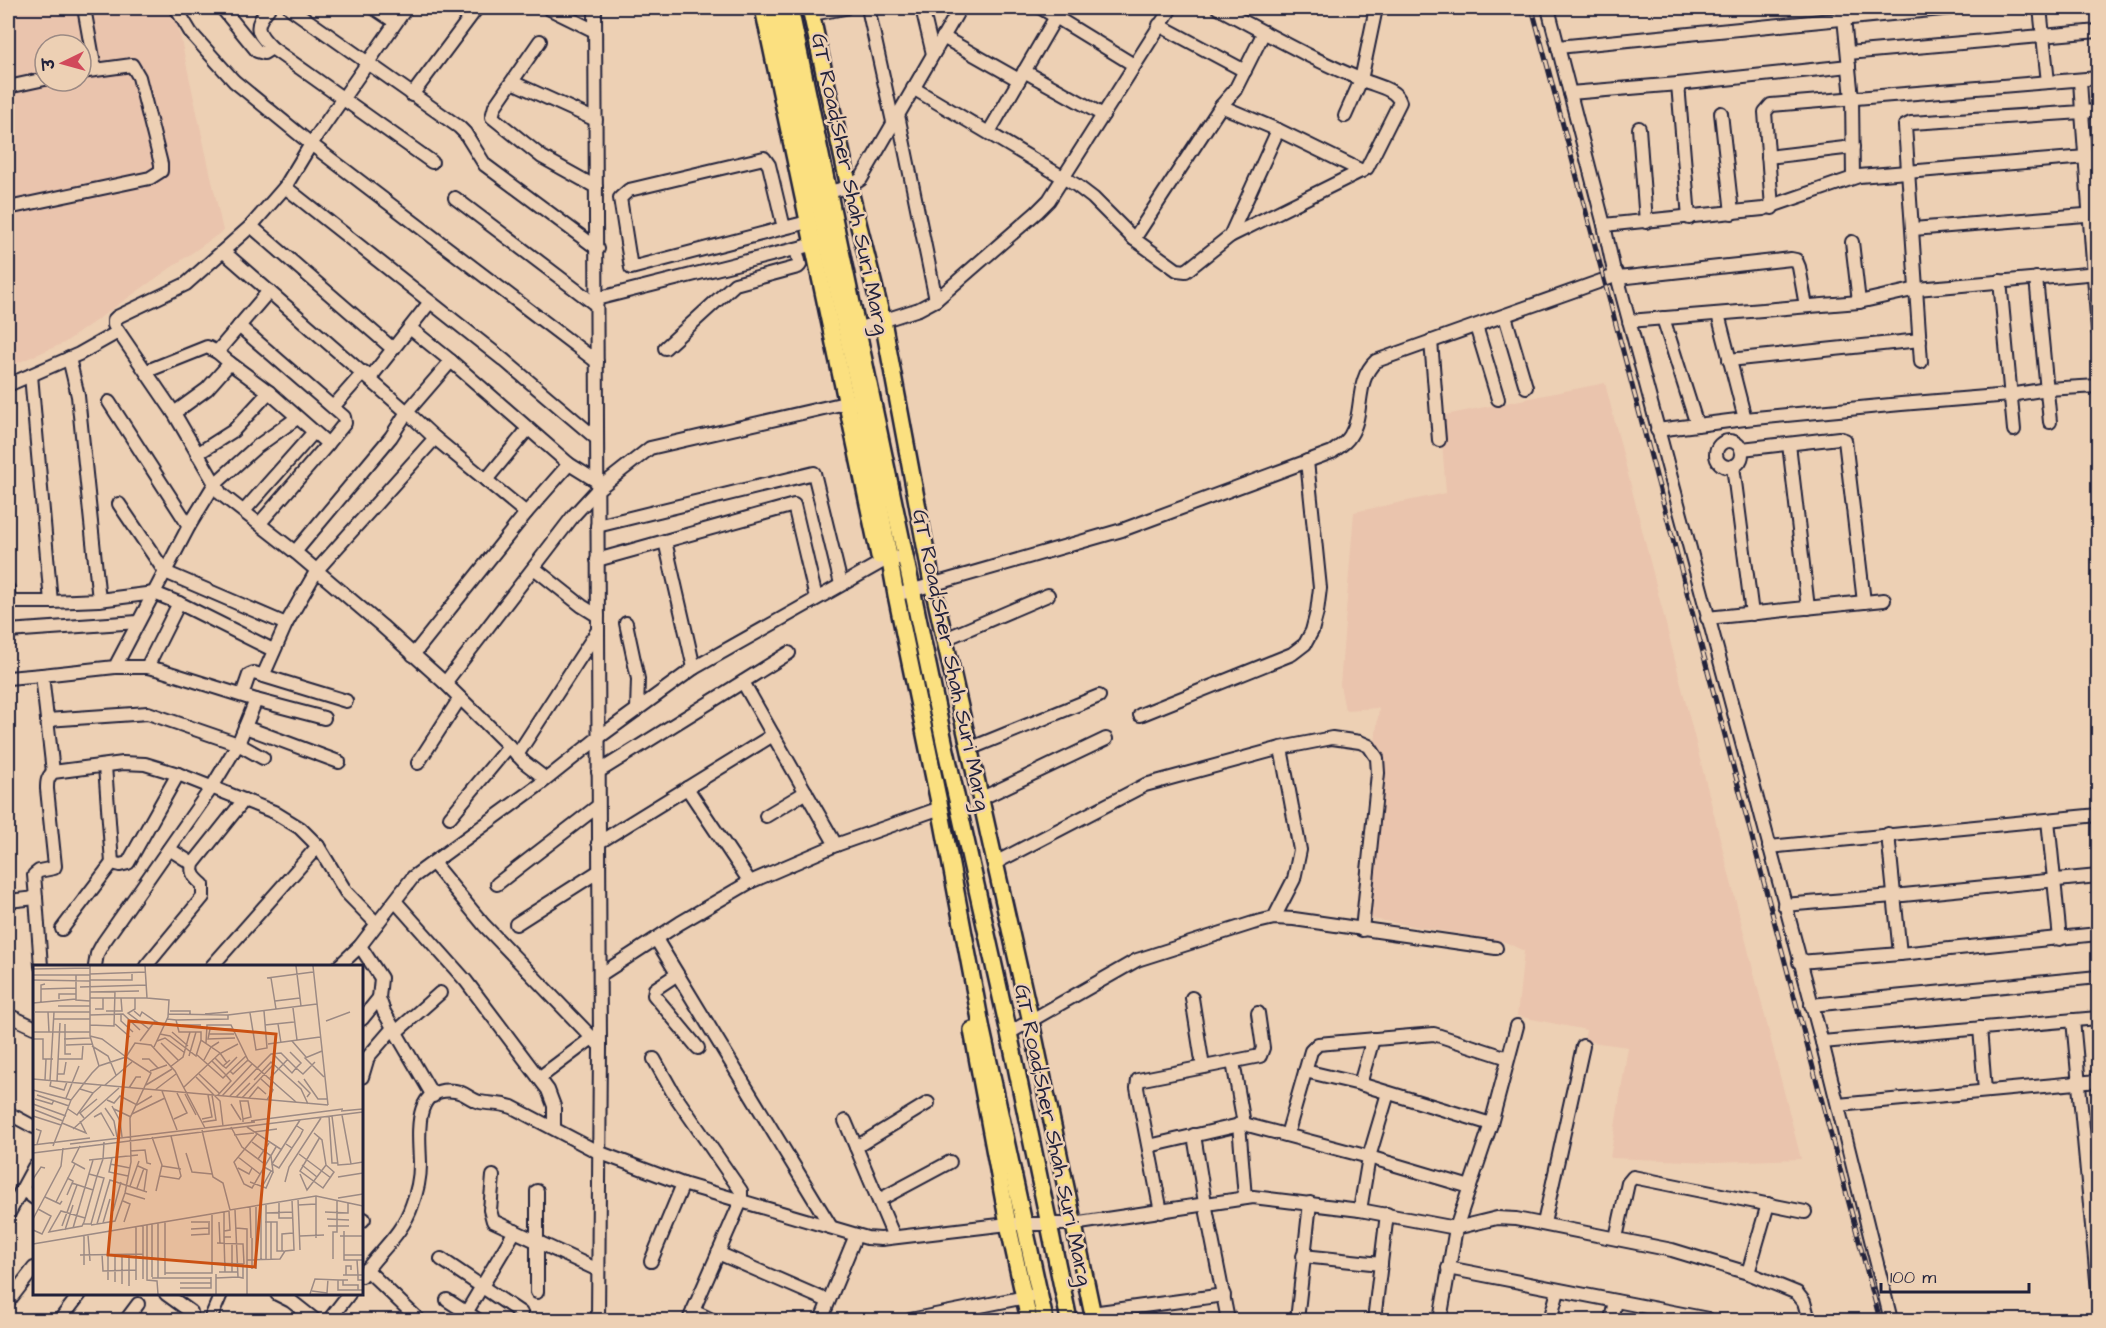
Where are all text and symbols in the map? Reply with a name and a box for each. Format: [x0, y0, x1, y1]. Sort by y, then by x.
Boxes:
street label: GT Road;Sher Shah Suri Marg [802, 30, 897, 338]
north arrow [33, 33, 93, 93]
text: उ [38, 57, 61, 72]
street label: GT Road;Sher Shah Suri Marg [903, 506, 998, 814]
inset map [33, 965, 363, 1295]
street label: GT Road;Sher Shah Suri Marg [1005, 981, 1100, 1289]
scale bar [1881, 1256, 2030, 1294]
text: 100 m [1890, 1265, 1936, 1290]

